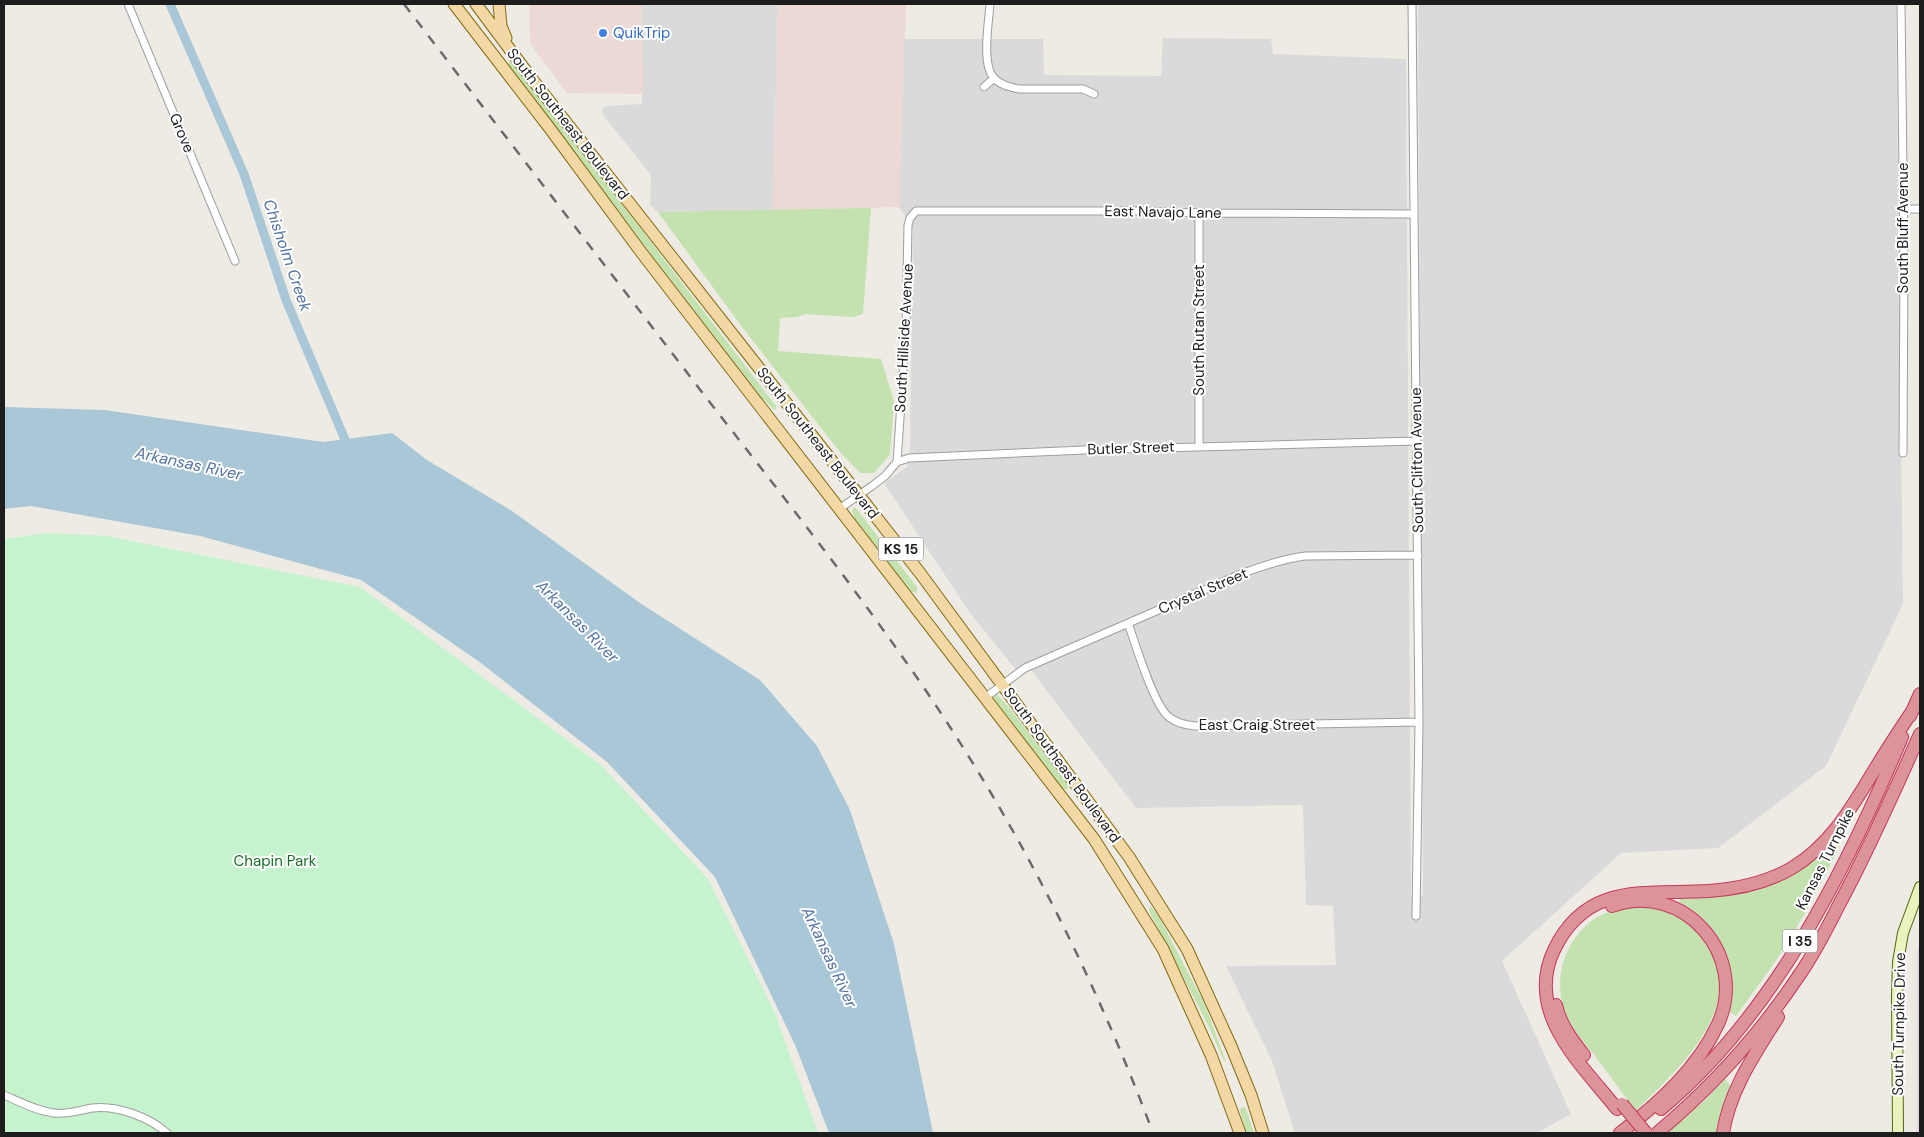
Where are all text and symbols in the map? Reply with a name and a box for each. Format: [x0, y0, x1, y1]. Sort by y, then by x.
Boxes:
place label: QuikTrip [613, 23, 670, 43]
marker: QuikTrip [597, 27, 609, 39]
street label: South Southeast Boulevard [502, 44, 634, 204]
street label: Grove [165, 110, 199, 156]
street label: South Bluff Avenue [1893, 163, 1913, 293]
water label: Chisholm Creek [259, 196, 317, 315]
street label: East Navajo Lane [1104, 201, 1222, 223]
street label: South Hillside Avenue [890, 263, 918, 413]
street label: South Rutan Street [1189, 264, 1209, 396]
street label: South Southeast Boulevard [752, 363, 884, 523]
street label: South Clifton Avenue [1406, 387, 1428, 533]
street label: Butler Street [1087, 436, 1175, 460]
water label: Arkansas River [133, 442, 245, 485]
road number: KS 15 [878, 538, 924, 560]
street label: Crystal Street [1155, 563, 1251, 619]
water label: Arkansas River [531, 575, 624, 668]
street label: South Southeast Boulevard [999, 683, 1125, 847]
street label: East Craig Street [1199, 715, 1315, 735]
street label: Kansas Turnpike [1791, 805, 1859, 913]
park label: Chapin Park [234, 851, 317, 871]
water label: Arkansas River [797, 903, 862, 1012]
road number: I 35 [1782, 929, 1818, 952]
street label: South Turnpike Drive [1888, 952, 1910, 1096]

